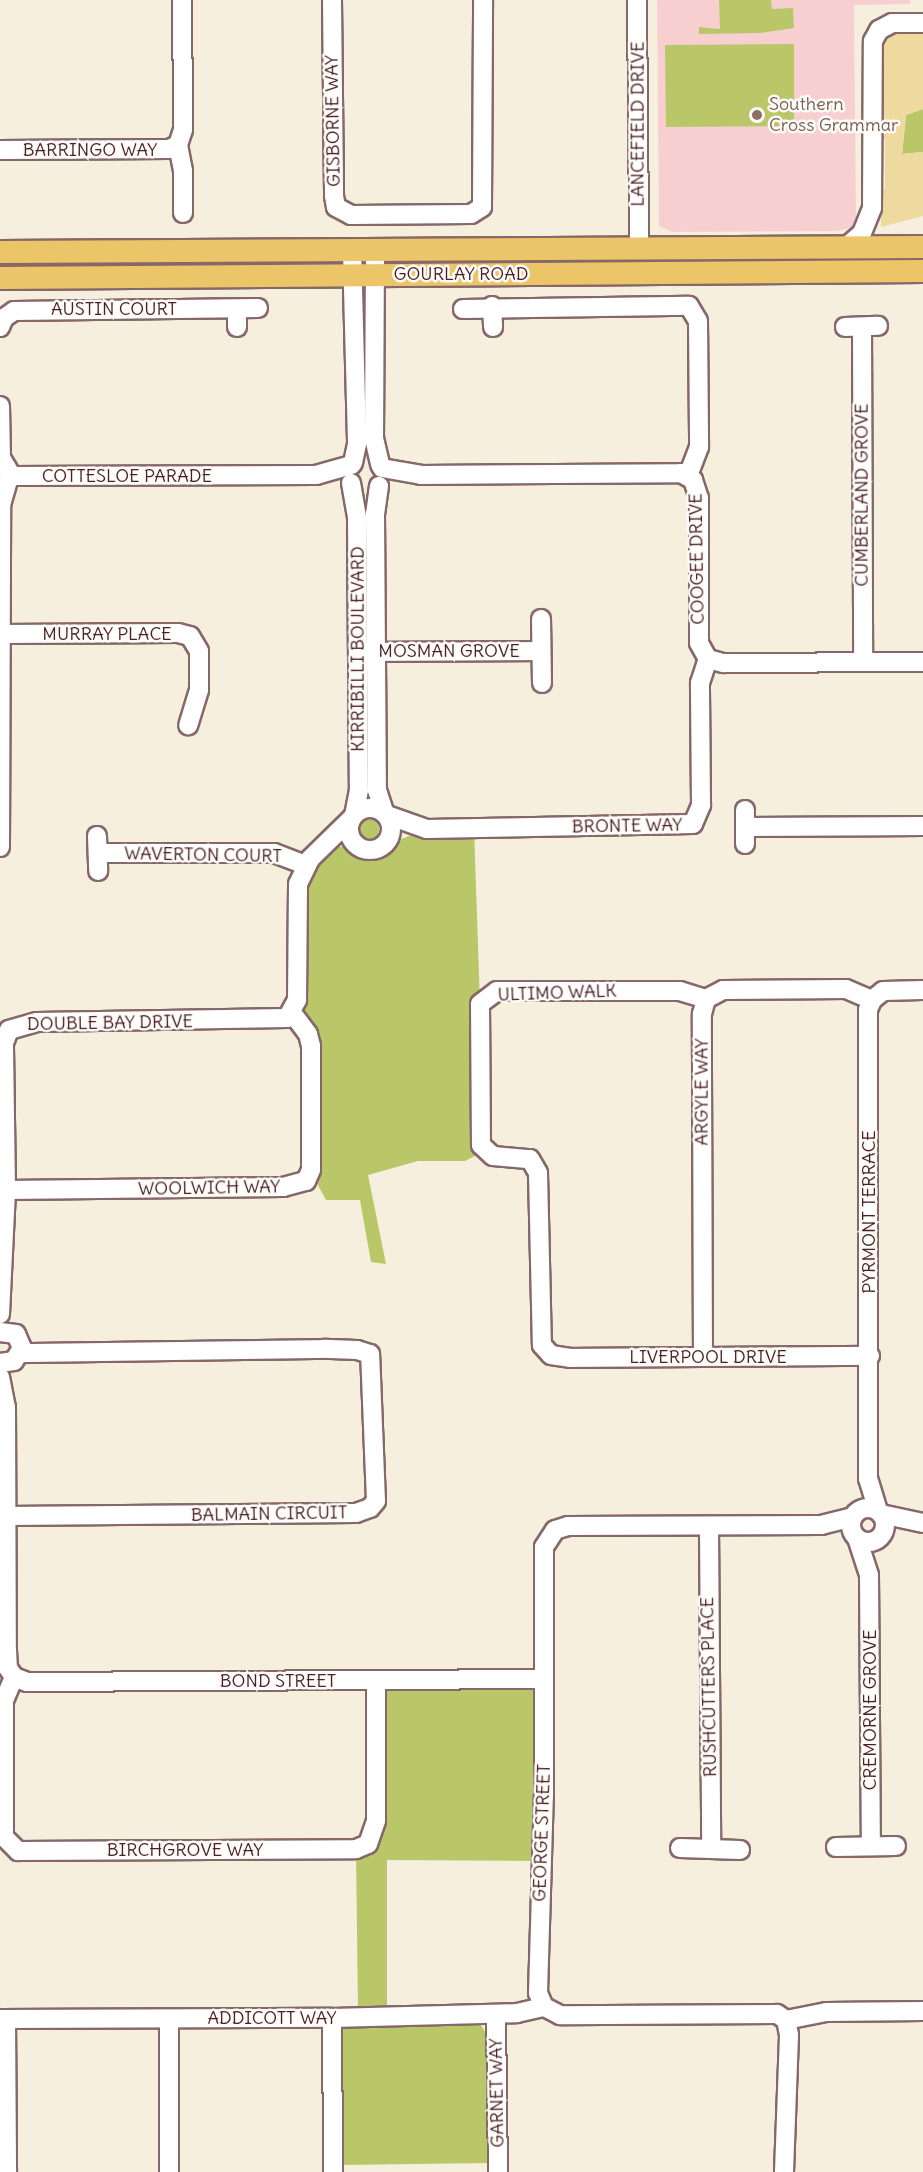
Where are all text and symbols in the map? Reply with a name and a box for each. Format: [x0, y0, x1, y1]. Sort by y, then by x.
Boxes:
street label: LANCEFIELD DRIVE [627, 41, 649, 207]
street label: GISBORNE WAY [321, 55, 345, 187]
place label: Southern Cross Grammar [769, 94, 898, 136]
marker: Southern Cross Grammar [750, 108, 764, 122]
street label: BARRINGO WAY [23, 139, 157, 161]
street label: GOURLAY ROAD [393, 263, 529, 285]
street label: AUSTIN COURT [51, 298, 177, 320]
street label: CUMBERLAND GROVE [851, 403, 873, 587]
street label: COTTESLOE PARADE [42, 465, 212, 487]
street label: COOGEE DRIVE [685, 493, 709, 625]
street label: KIRRIBILLI BOULEVARD [347, 546, 369, 752]
street label: MURRAY PLACE [42, 623, 172, 645]
street label: MOSMAN GROVE [378, 640, 520, 662]
street label: BRONTE WAY [572, 814, 682, 838]
street label: WAVERTON COURT [124, 843, 282, 867]
street label: ULTIMO WALK [497, 980, 617, 1006]
street label: DOUBLE BAY DRIVE [27, 1011, 193, 1035]
street label: ARGYLE WAY [691, 1038, 713, 1146]
street label: PYRMONT TERRACE [858, 1130, 880, 1294]
street label: WOOLWICH WAY [138, 1176, 280, 1200]
street label: LIVERPOOL DRIVE [629, 1346, 787, 1368]
street label: BALMAIN CIRCUIT [191, 1502, 347, 1526]
street label: RUSHCUTTERS PLACE [697, 1597, 721, 1777]
street label: CREMORNE GROVE [859, 1629, 881, 1791]
street label: BOND STREET [220, 1670, 336, 1692]
street label: GEORGE STREET [529, 1764, 555, 1902]
street label: BIRCHGROVE WAY [107, 1839, 263, 1861]
street label: ADDICOTT WAY [208, 2007, 336, 2029]
street label: GARNET WAY [485, 2038, 509, 2148]

